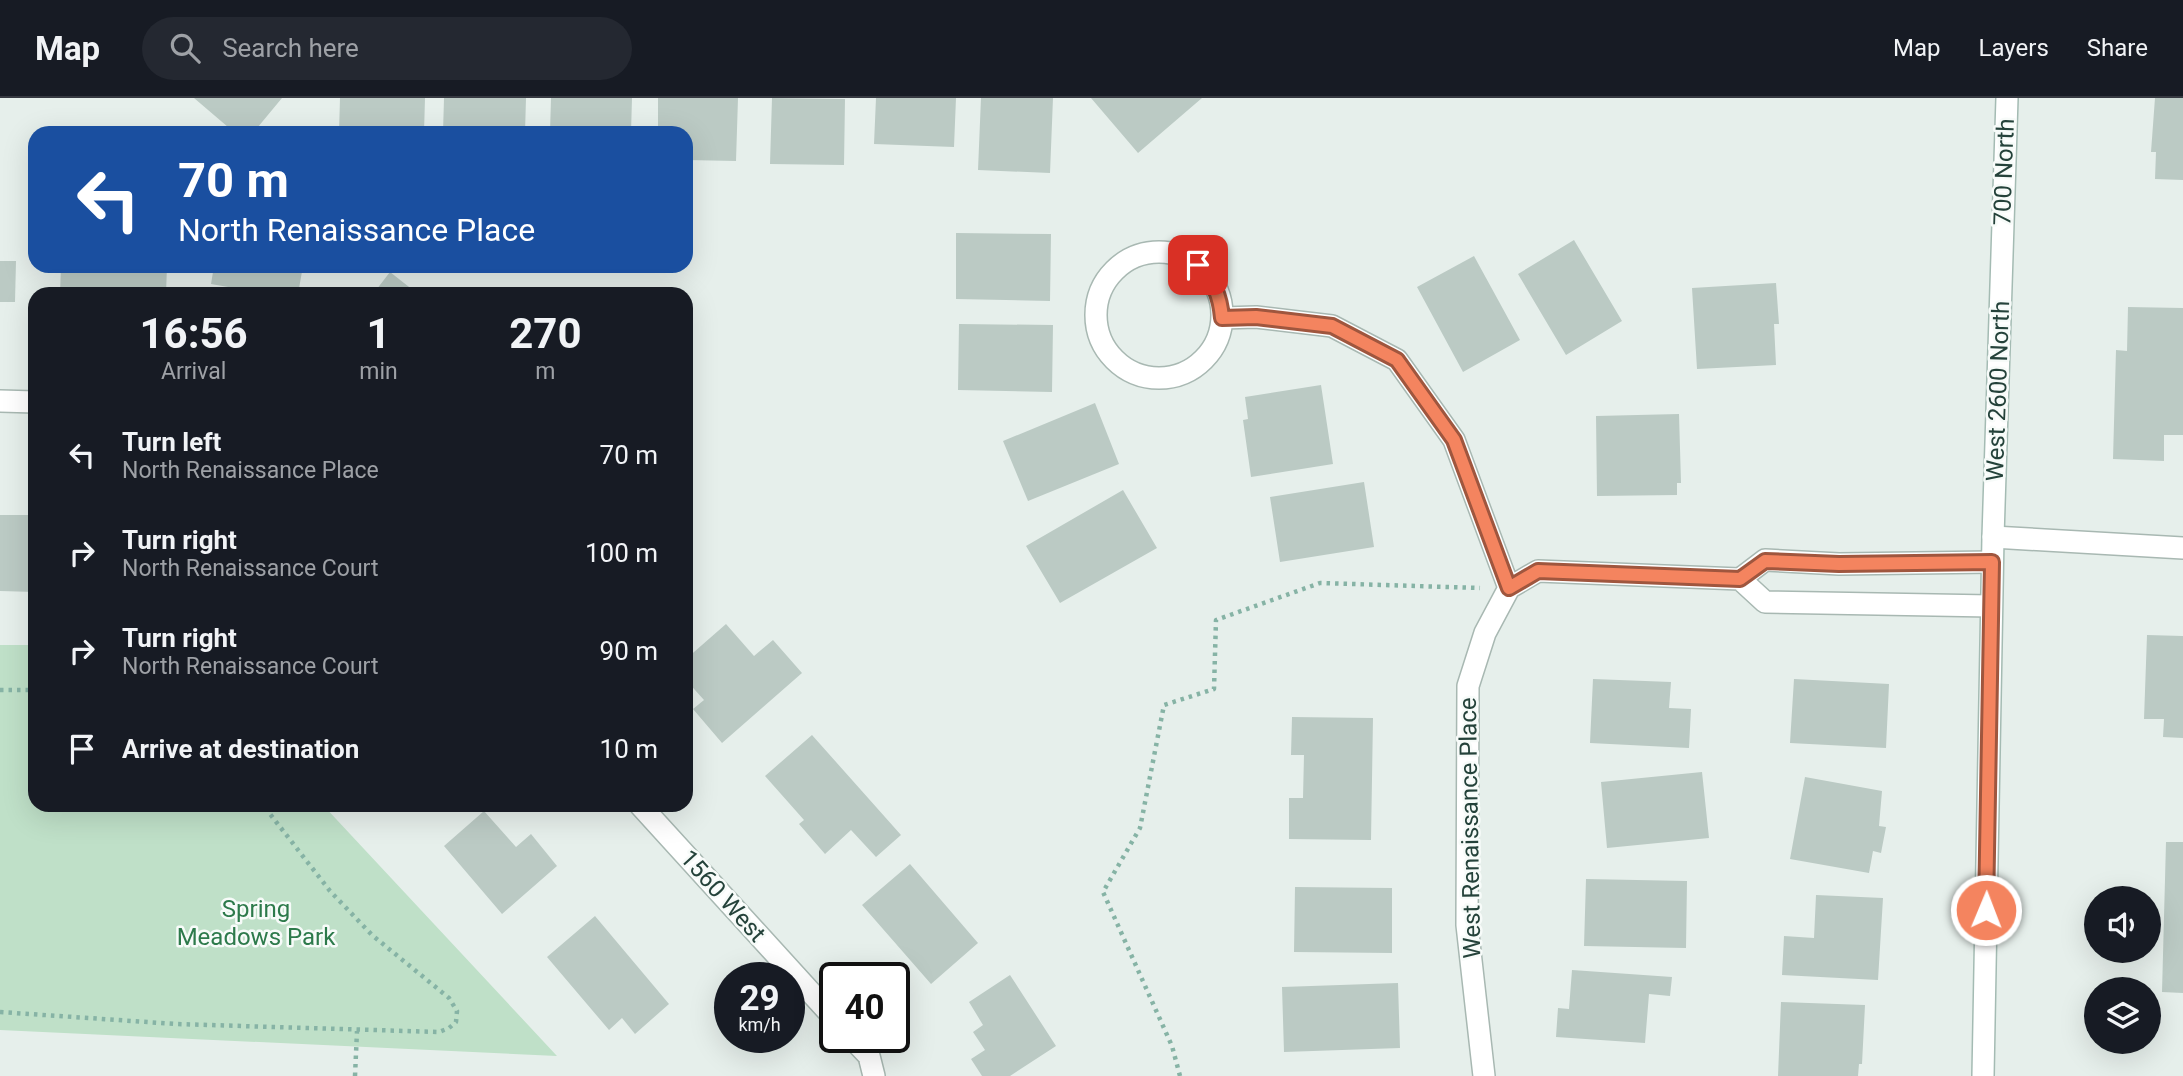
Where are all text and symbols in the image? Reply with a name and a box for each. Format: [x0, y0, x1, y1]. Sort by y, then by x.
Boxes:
search box [142, 17, 632, 80]
text: Map [35, 29, 100, 68]
icon: search [166, 29, 204, 67]
text: Search here [222, 33, 359, 63]
text: Map [1893, 34, 1941, 62]
text: Layers [1979, 34, 2049, 62]
text: Share [2087, 34, 2148, 62]
street label: 700 North [1988, 118, 2020, 226]
text: 70 m [178, 152, 289, 209]
icon: left [63, 154, 154, 245]
text: North Renaissance Place [178, 211, 535, 249]
pin [1168, 235, 1228, 295]
icon: arrive [1179, 246, 1217, 284]
street label: West 2600 North [1981, 300, 2015, 482]
text: 16:56 [140, 309, 248, 358]
text: 1 [366, 309, 391, 358]
text: 270 [509, 309, 582, 358]
text: Arrival [161, 358, 226, 385]
text: min [359, 358, 398, 385]
text: m [535, 358, 555, 385]
text: Turn left [122, 427, 221, 457]
icon: left [63, 436, 101, 474]
text: 70 m [600, 440, 658, 470]
text: North Renaissance Place [122, 457, 379, 484]
text: Turn right [122, 525, 237, 555]
icon: right [63, 534, 101, 572]
text: 100 m [585, 538, 658, 568]
text: North Renaissance Court [122, 555, 379, 582]
text: Turn right [122, 623, 237, 653]
icon: right [63, 632, 101, 670]
text: 90 m [600, 636, 658, 666]
text: North Renaissance Court [122, 653, 379, 680]
street label: West Renaissance Place [1454, 697, 1486, 959]
icon: arrive [63, 730, 101, 768]
text: Arrive at destination [122, 734, 359, 764]
text: 10 m [600, 734, 658, 764]
street label: 1560 West [675, 844, 772, 948]
position arrow [1949, 873, 2023, 947]
map controls [2084, 886, 2161, 1054]
button: sound [2084, 886, 2161, 963]
park label: Spring Meadows Park [177, 895, 336, 951]
speed limit sign: 40 [819, 962, 910, 1053]
button: layers [2084, 977, 2161, 1054]
text: 29 [739, 978, 780, 1019]
text: km/h [738, 1014, 781, 1035]

